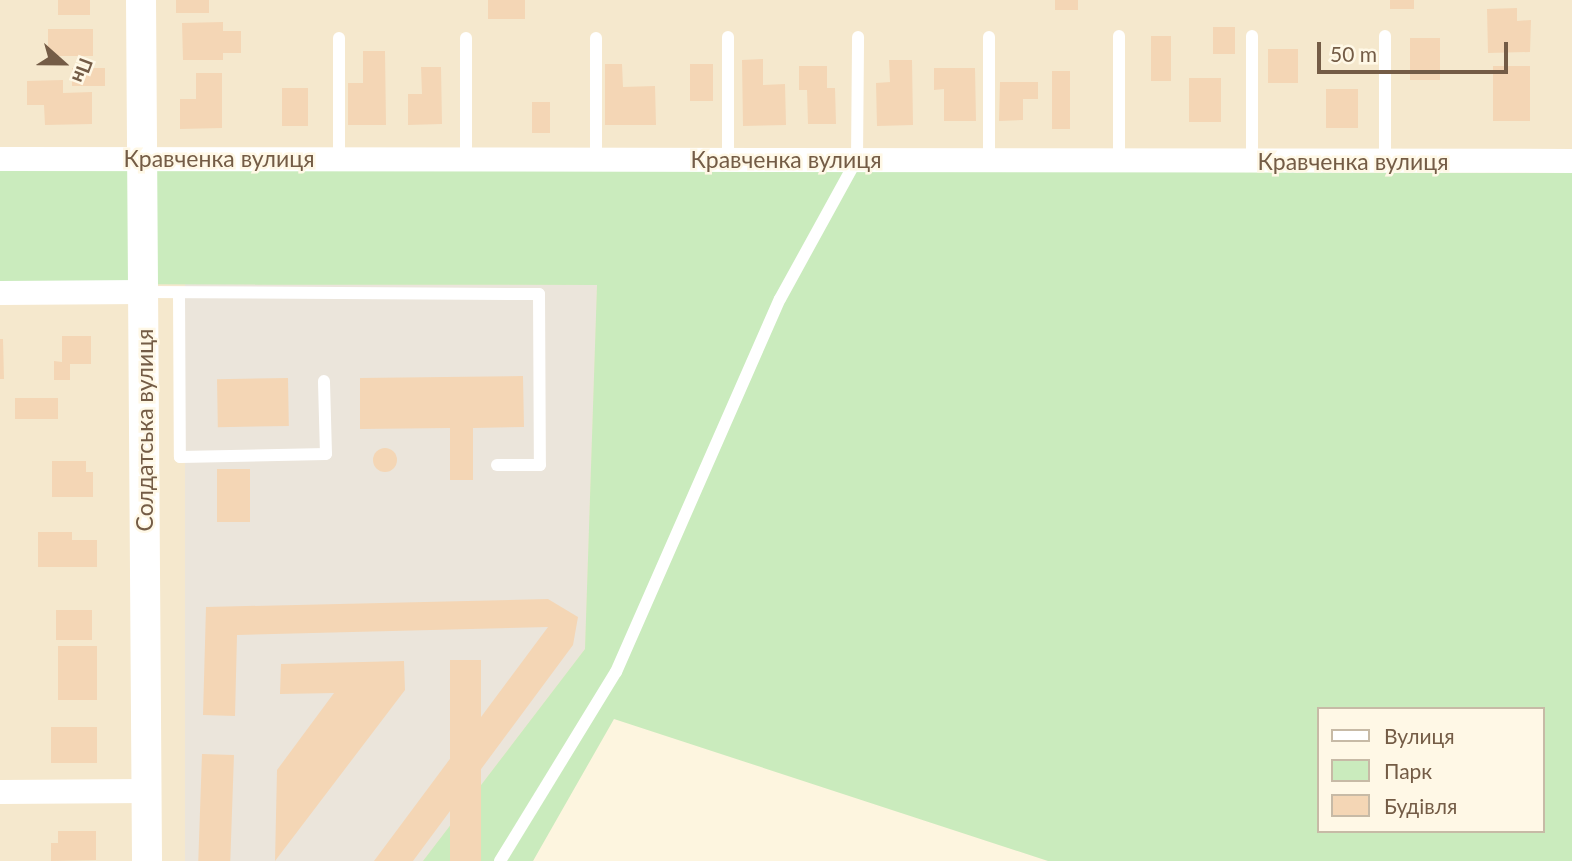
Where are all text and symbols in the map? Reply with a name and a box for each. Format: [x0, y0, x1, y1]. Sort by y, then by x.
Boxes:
north arrow [28, 28, 98, 98]
scale bar [1320, 28, 1511, 72]
text: 50 m [1330, 41, 1377, 66]
text: Пн [68, 55, 98, 86]
street label: Кравченка вулиця [124, 144, 314, 172]
street label: Кравченка вулиця [691, 145, 881, 173]
street label: Кравченка вулиця [1258, 147, 1448, 175]
street label: Солдатська вулиця [130, 329, 158, 531]
legend [1316, 707, 1544, 833]
text: Вулиця [1384, 723, 1455, 748]
text: Парк [1384, 758, 1432, 783]
text: Будівля [1384, 793, 1457, 818]

